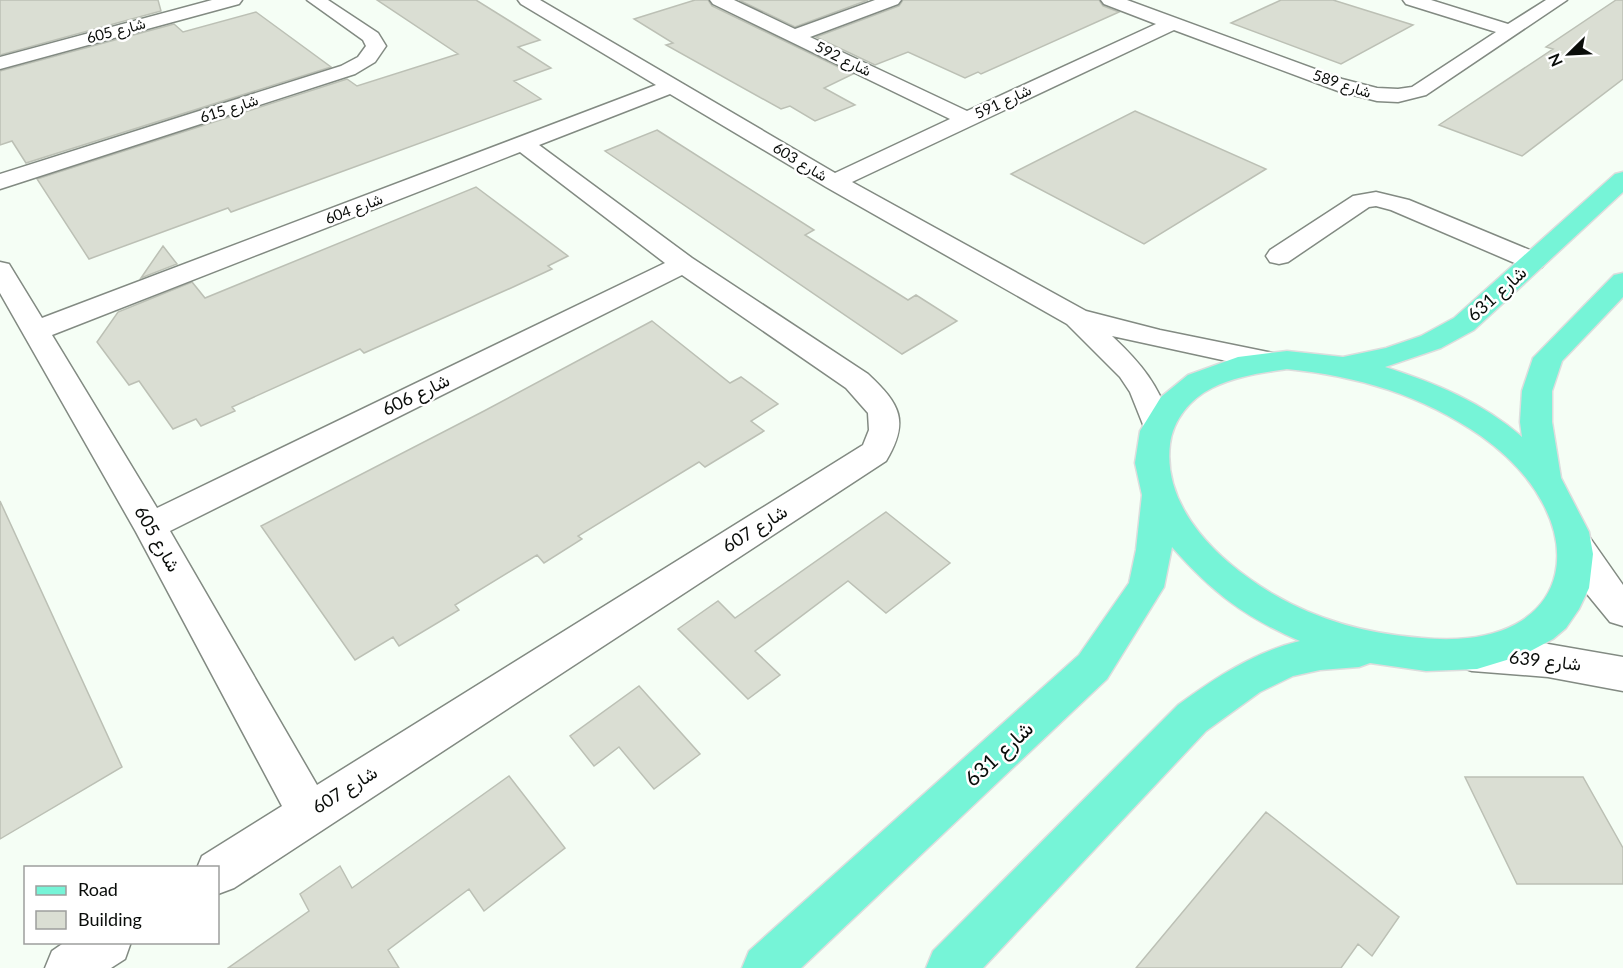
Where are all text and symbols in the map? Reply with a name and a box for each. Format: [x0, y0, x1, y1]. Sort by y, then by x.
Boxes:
street label: شارع 605 [84, 14, 148, 49]
north arrow [1539, 24, 1599, 84]
street label: شارع 592 [811, 37, 875, 82]
text: N [1544, 51, 1566, 70]
street label: شارع 589 [1310, 65, 1374, 104]
street label: شارع 591 [972, 80, 1035, 125]
street label: شارع 615 [197, 90, 261, 129]
street label: شارع 603 [769, 138, 831, 187]
street label: شارع 604 [322, 189, 386, 230]
street label: شارع 631 [1462, 261, 1532, 327]
street label: شارع 606 [378, 368, 454, 422]
street label: شارع 607 [718, 500, 792, 558]
street label: شارع 605 [129, 502, 185, 576]
street label: شارع 639 [1508, 645, 1582, 677]
street label: شارع 631 [959, 715, 1039, 793]
street label: شارع 607 [308, 761, 382, 819]
legend [24, 866, 219, 944]
text: Road [78, 878, 118, 900]
text: Building [78, 908, 142, 930]

